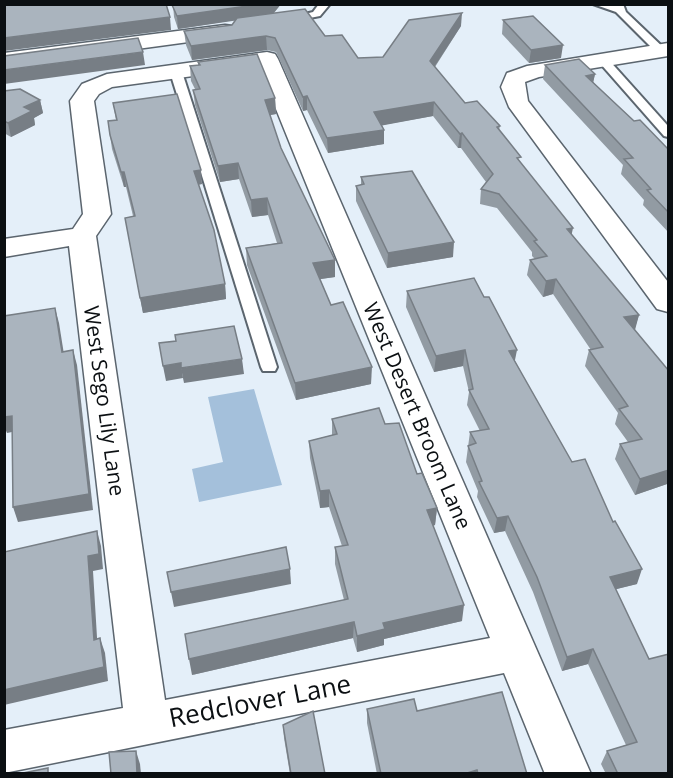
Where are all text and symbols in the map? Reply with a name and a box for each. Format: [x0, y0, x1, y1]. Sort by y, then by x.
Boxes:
street label: West Desert Broom Lane [357, 298, 478, 533]
street label: West Sego Lily Lane [78, 304, 132, 498]
street label: Redclover Lane [166, 665, 354, 735]

